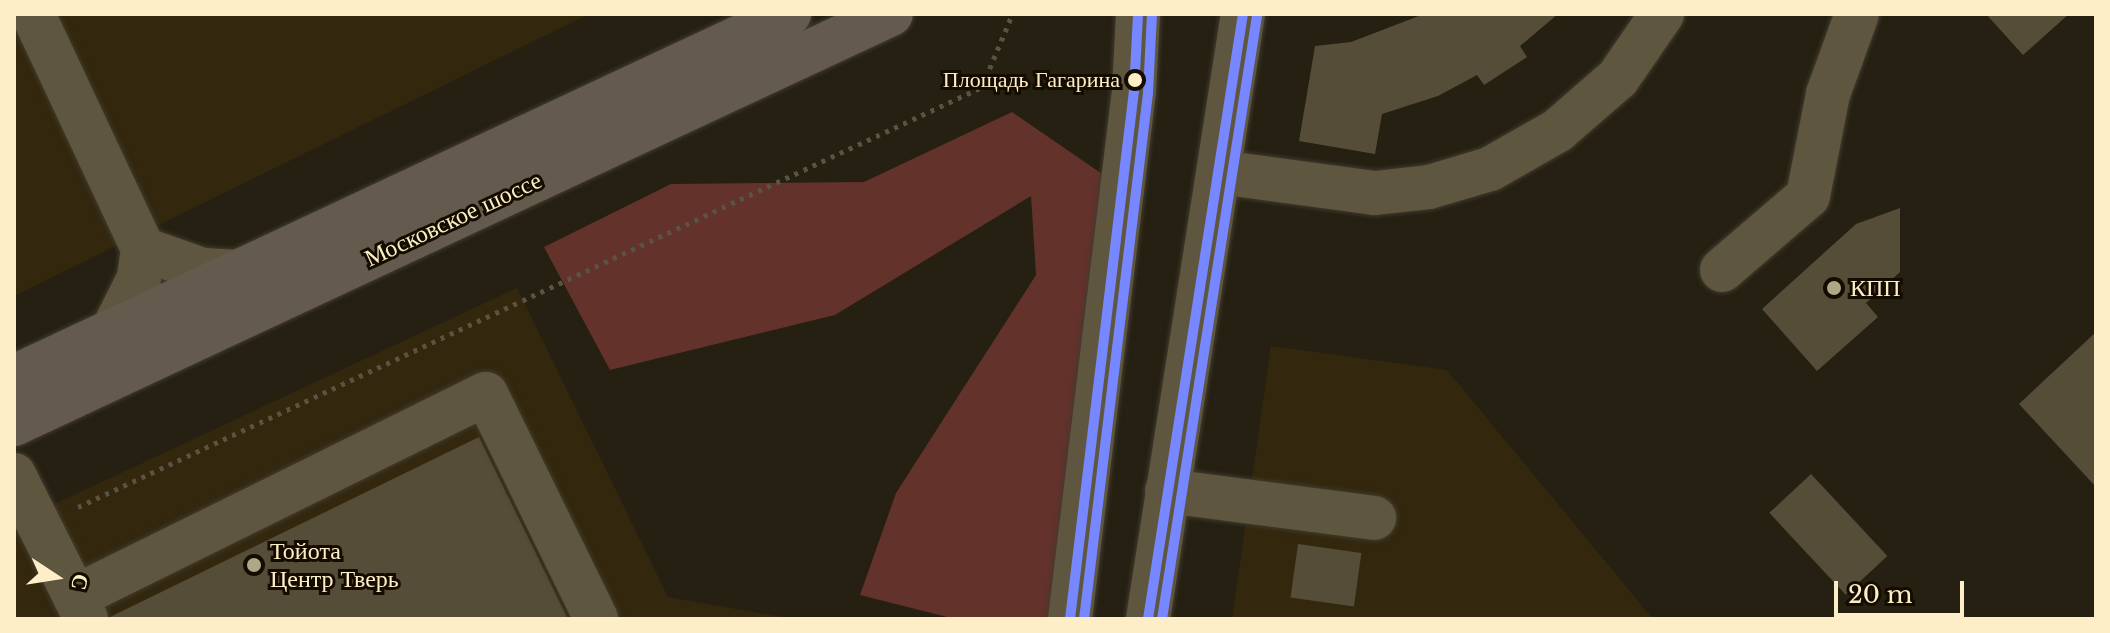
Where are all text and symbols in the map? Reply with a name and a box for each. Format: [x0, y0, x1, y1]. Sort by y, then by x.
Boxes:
place label: Площадь Гагарина [943, 67, 1120, 93]
marker: Площадь Гагарина [1127, 72, 1143, 88]
street label: Московское шоссе [360, 165, 546, 273]
place label: КПП [1850, 274, 1901, 302]
marker: КПП [1825, 279, 1843, 297]
north arrow [16, 537, 96, 617]
place label: Тойота Центр Тверь [270, 537, 399, 593]
marker: Тойота Центр Тверь [245, 556, 263, 574]
scale bar [1838, 565, 1968, 615]
text: С [65, 572, 95, 593]
text: 20 m [1848, 580, 1913, 609]

